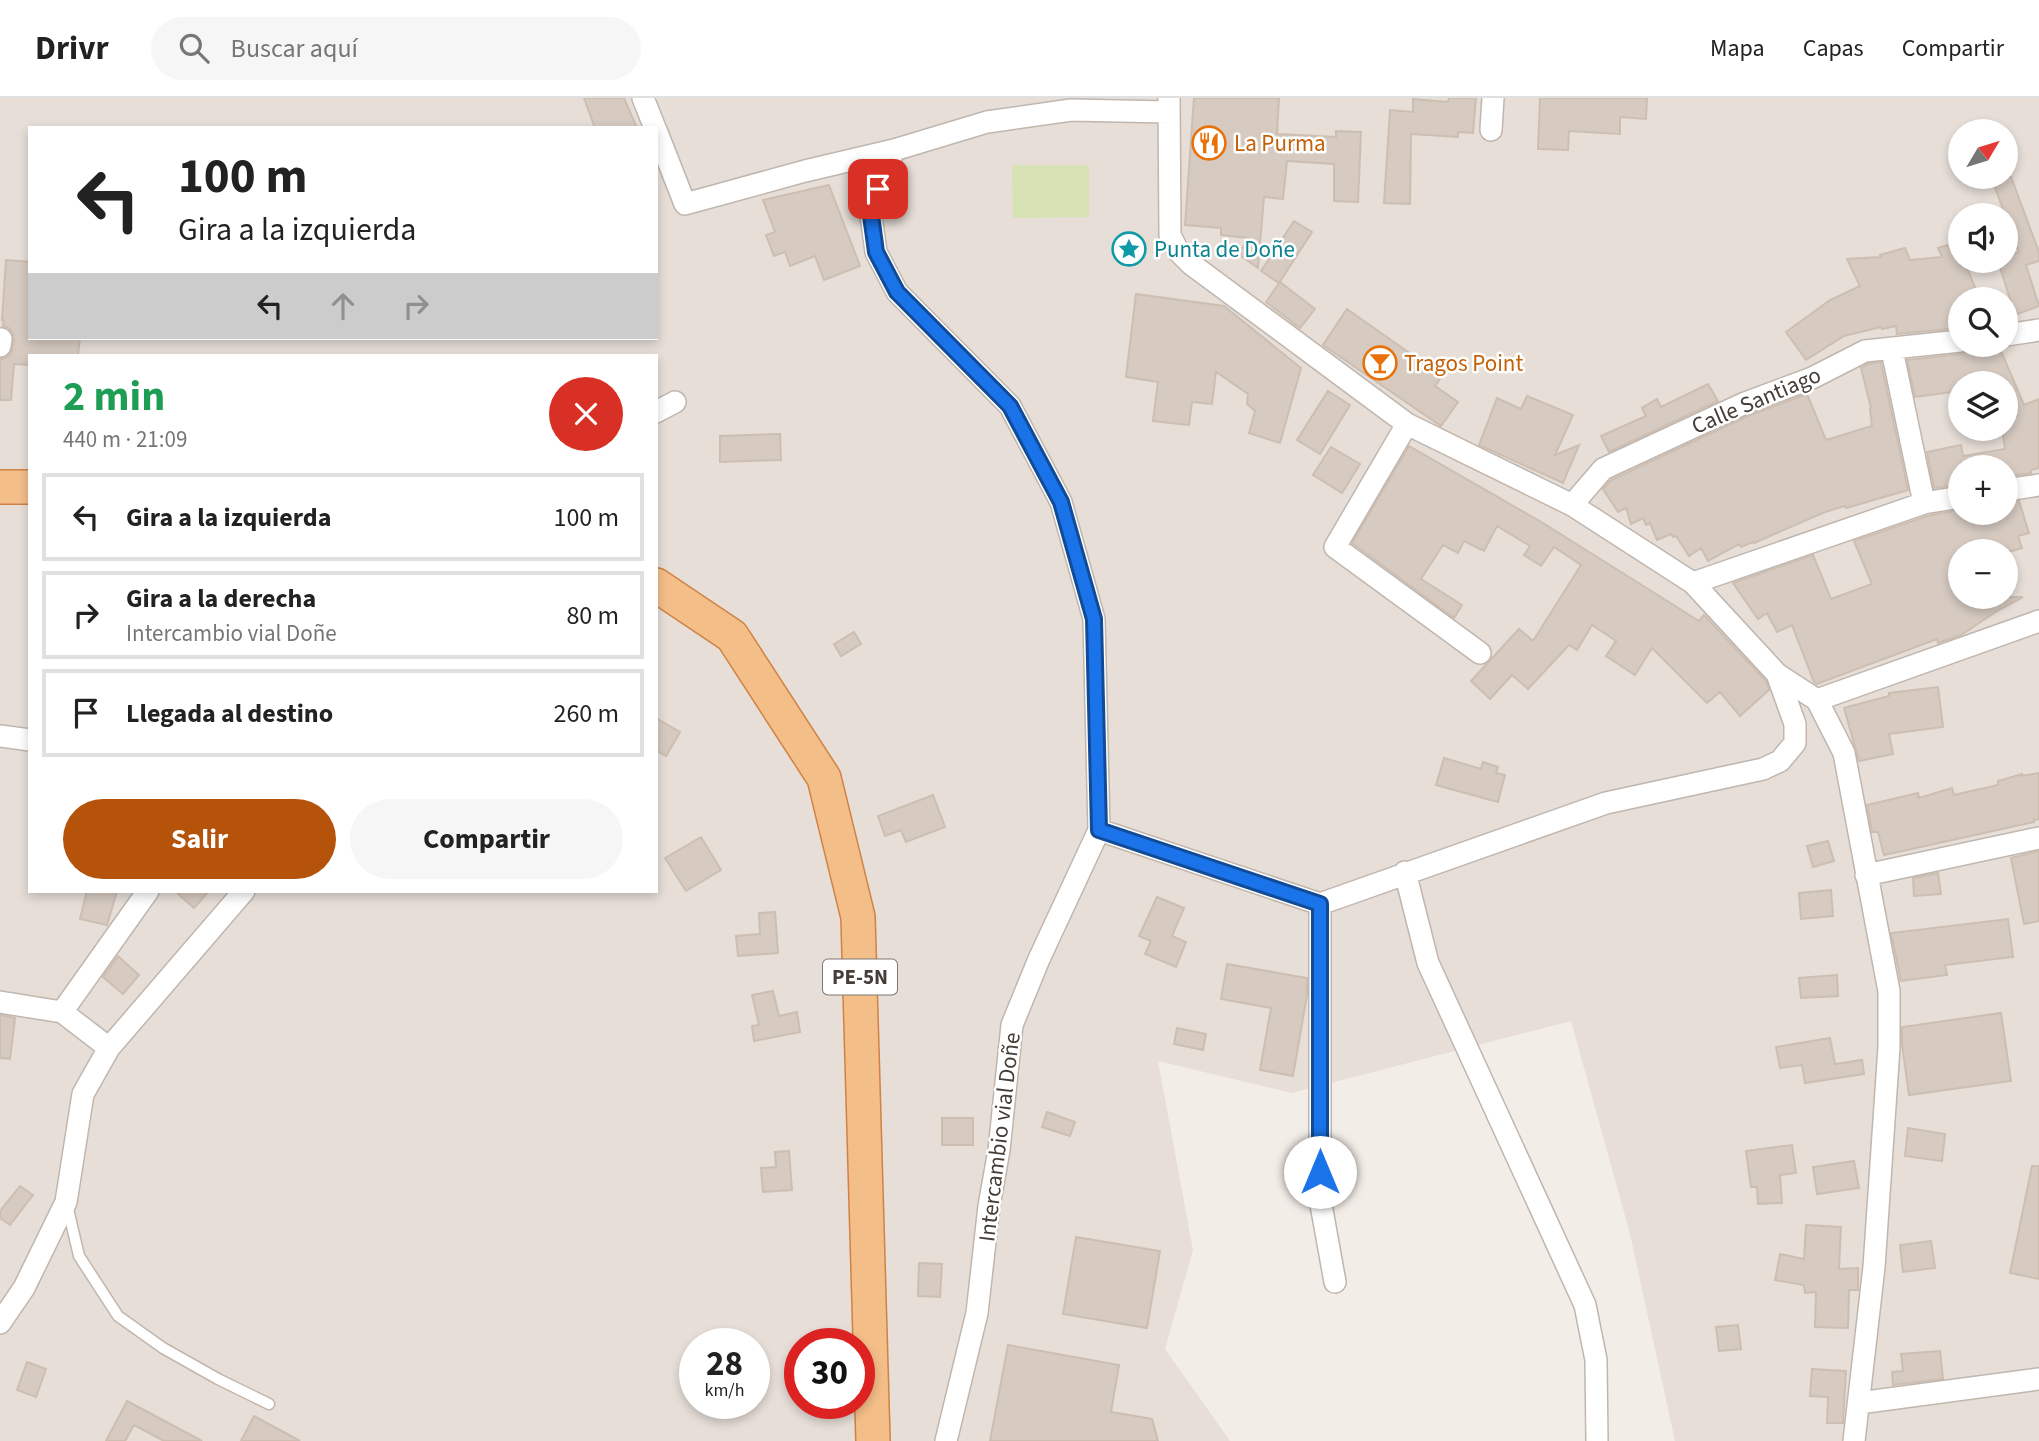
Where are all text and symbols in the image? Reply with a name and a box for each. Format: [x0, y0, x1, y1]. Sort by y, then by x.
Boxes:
search box [151, 17, 641, 80]
text: Drivr [35, 25, 109, 72]
icon: search [175, 29, 213, 67]
text: Buscar aquí [231, 30, 358, 67]
text: Mapa [1710, 31, 1765, 66]
text: Capas [1803, 31, 1864, 66]
text: Compartir [1902, 31, 2004, 66]
north arrow [1948, 119, 2018, 189]
map controls [1948, 119, 2018, 609]
restaurant icon: La Purma [1190, 124, 1228, 162]
place label: La Purma [1234, 127, 1326, 160]
text: 100 m [178, 142, 307, 212]
icon: left [63, 154, 154, 245]
pin [848, 159, 908, 219]
icon: arrive [859, 170, 897, 208]
button: sound [1948, 203, 2018, 273]
text: Gira a la izquierda [178, 207, 416, 253]
place icon: Punta de Doñe [1110, 230, 1148, 268]
place label: Punta de Doñe [1154, 233, 1295, 266]
icon: left [251, 287, 289, 325]
icon: ahead [324, 287, 362, 325]
icon: right [397, 287, 435, 325]
button: search [1948, 287, 2018, 357]
bar icon: Tragos Point [1361, 344, 1399, 382]
place label: Tragos Point [1404, 347, 1523, 380]
street label: Calle Santiago [1686, 358, 1826, 443]
text: 2 min [63, 367, 165, 427]
button: layers [1948, 371, 2018, 441]
button: close [549, 377, 623, 451]
text: 440 m · 21:09 [63, 423, 187, 456]
button: + [1948, 455, 2018, 525]
icon: left [67, 498, 105, 536]
text: Gira a la izquierda [126, 499, 331, 536]
text: 100 m [553, 499, 619, 536]
button: − [1948, 539, 2018, 609]
text: Gira a la derecha [126, 580, 316, 617]
icon: right [67, 596, 105, 634]
text: 80 m [566, 597, 619, 634]
text: Intercambio vial Doñe [126, 617, 337, 650]
icon: arrive [67, 694, 105, 732]
text: Llegada al destino [126, 695, 333, 732]
text: 260 m [553, 695, 619, 732]
button: Salir [63, 799, 336, 879]
button: Compartir [350, 799, 623, 879]
road number: PE-5N [823, 960, 897, 994]
street label: Intercambio vial Doñe [970, 1030, 1029, 1244]
position arrow [1283, 1135, 1357, 1209]
speed limit sign: 30 [784, 1328, 875, 1419]
text: 28 [706, 1339, 743, 1389]
text: km/h [705, 1378, 744, 1403]

